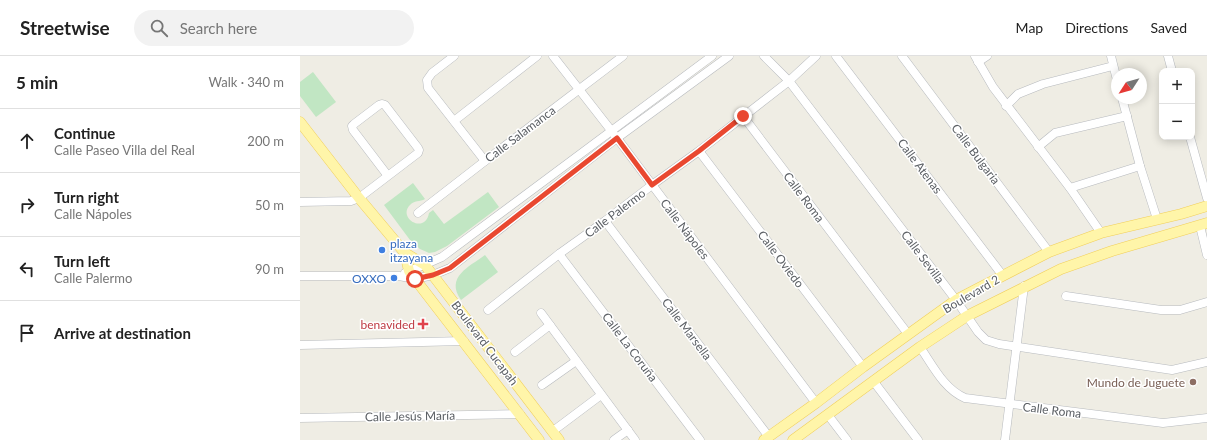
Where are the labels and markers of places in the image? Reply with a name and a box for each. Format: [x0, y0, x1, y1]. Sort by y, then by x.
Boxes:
place label: plaza itzayana [390, 236, 433, 265]
marker: plaza itzayana [377, 245, 387, 255]
place label: OXXO [352, 271, 386, 286]
marker: OXXO [389, 273, 399, 283]
place label: benavided [361, 317, 415, 332]
marker: benavided [418, 319, 428, 329]
place label: Mundo de Juguete [1087, 375, 1185, 390]
marker: Mundo de Juguete [1188, 377, 1198, 387]

